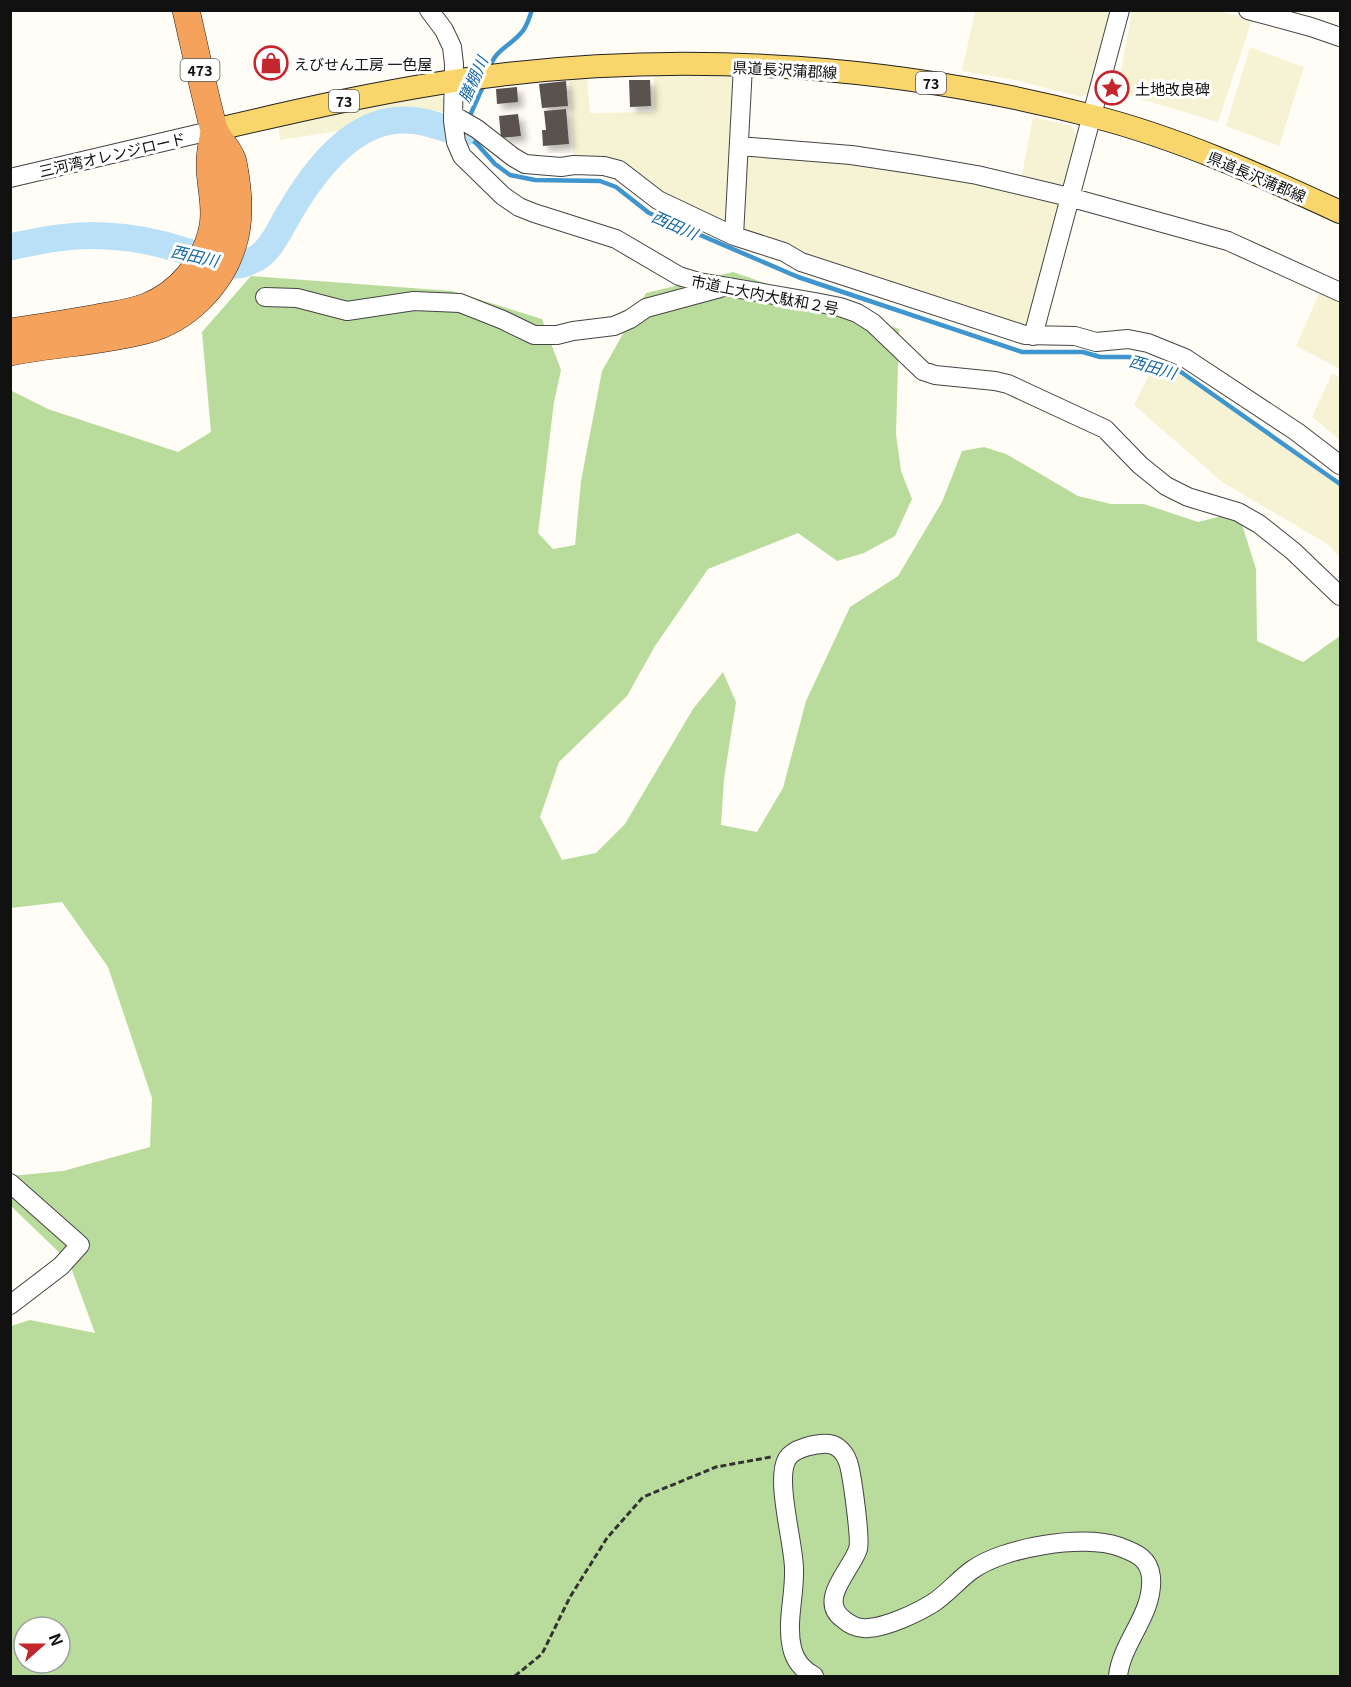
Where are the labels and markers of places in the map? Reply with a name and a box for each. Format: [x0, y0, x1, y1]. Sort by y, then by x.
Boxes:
shop icon: えびせん工房 一色屋 [253, 45, 289, 81]
place label: えびせん工房 一色屋 [294, 53, 432, 74]
place icon: 土地改良碑 [1094, 70, 1130, 106]
place label: 土地改良碑 [1135, 78, 1210, 99]

